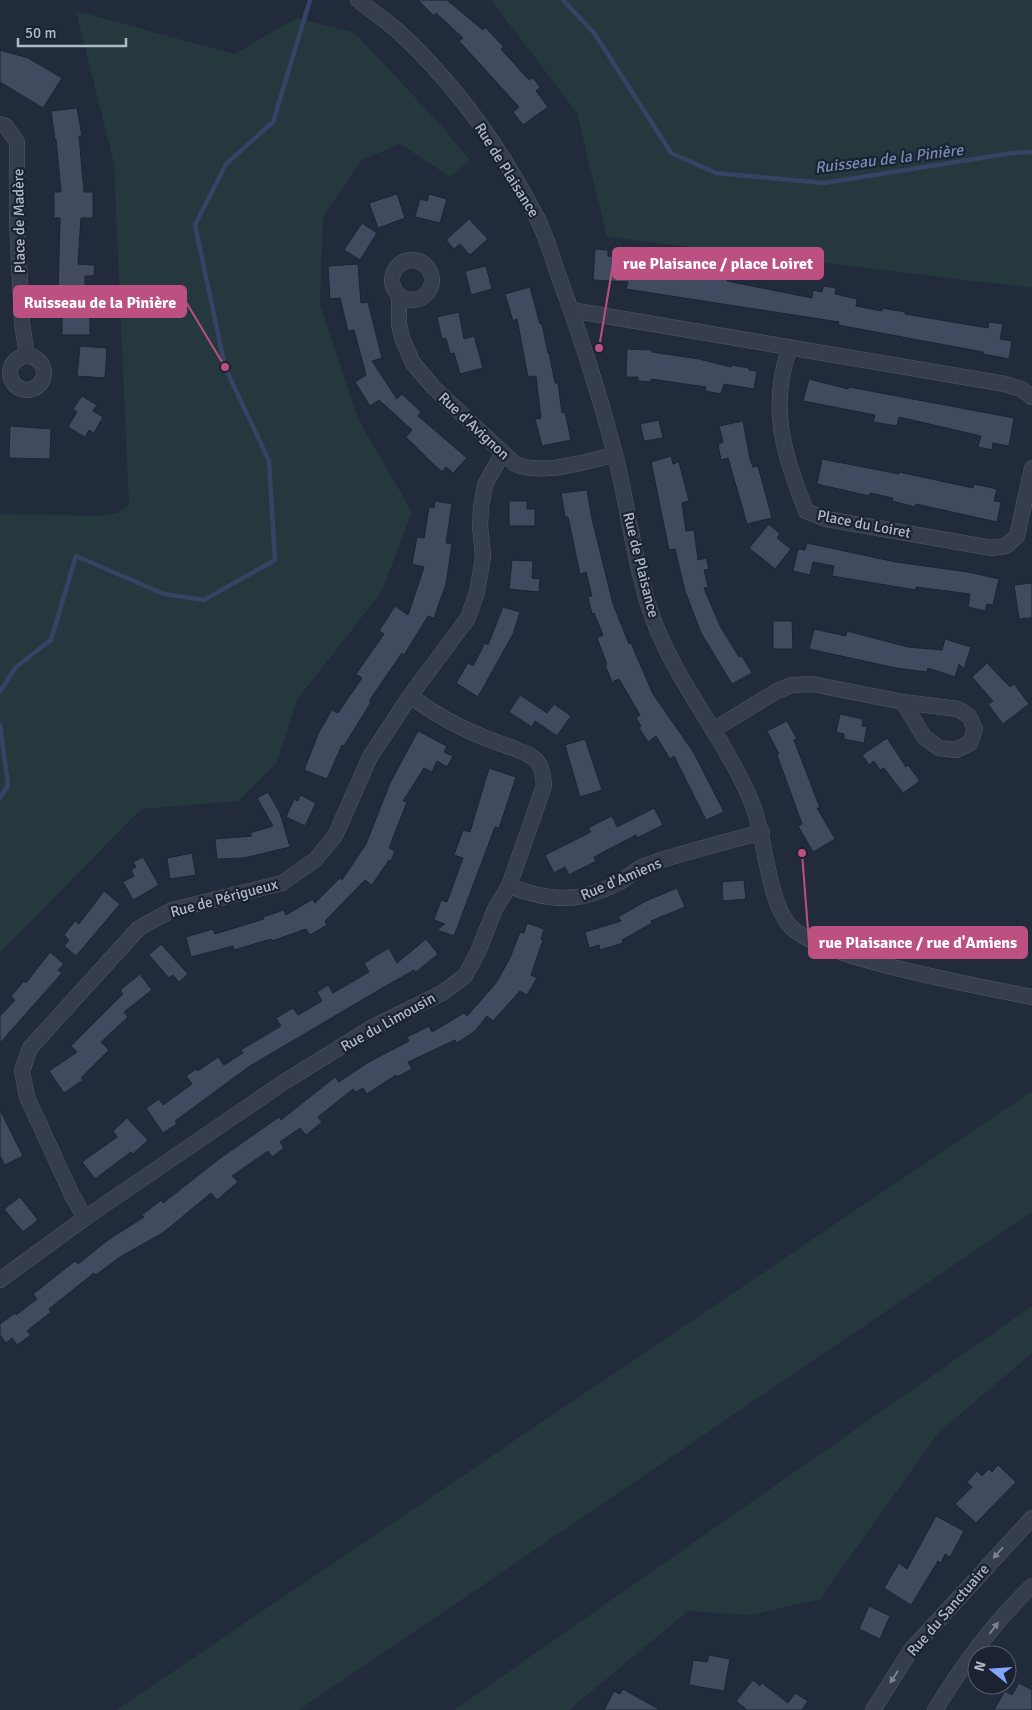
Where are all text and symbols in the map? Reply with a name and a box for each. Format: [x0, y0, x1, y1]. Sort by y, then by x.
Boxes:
scale bar [18, 15, 125, 47]
text: 50 m [25, 24, 56, 42]
street label: Rue de Plaisance [471, 119, 543, 221]
water label: Ruisseau de la Pinière [814, 140, 965, 178]
street label: Place de Madère [9, 168, 29, 274]
callout: rue Plaisance / place Loiret [613, 248, 823, 279]
text: rue Plaisance / place Loiret [623, 254, 813, 274]
callout: Ruisseau de la Pinière [14, 286, 186, 317]
text: Ruisseau de la Pinière [24, 293, 176, 313]
street label: Rue d'Avignon [435, 389, 513, 463]
street label: Place du Loiret [816, 506, 912, 542]
street label: Rue de Plaisance [619, 510, 663, 620]
street label: Rue d'Amiens [578, 854, 665, 904]
street label: Rue de Périgueux [168, 875, 280, 921]
callout: rue Plaisance / rue d'Amiens [809, 927, 1027, 958]
text: rue Plaisance / rue d'Amiens [819, 933, 1017, 953]
street label: Rue du Limousin [337, 989, 439, 1055]
one-way arrow [992, 1546, 1004, 1558]
street label: Rue du Sanctuaire [903, 1560, 993, 1660]
one-way arrow [989, 1622, 1000, 1635]
north arrow [967, 1645, 1017, 1695]
text: N [970, 1659, 990, 1673]
one-way arrow [889, 1670, 899, 1683]

